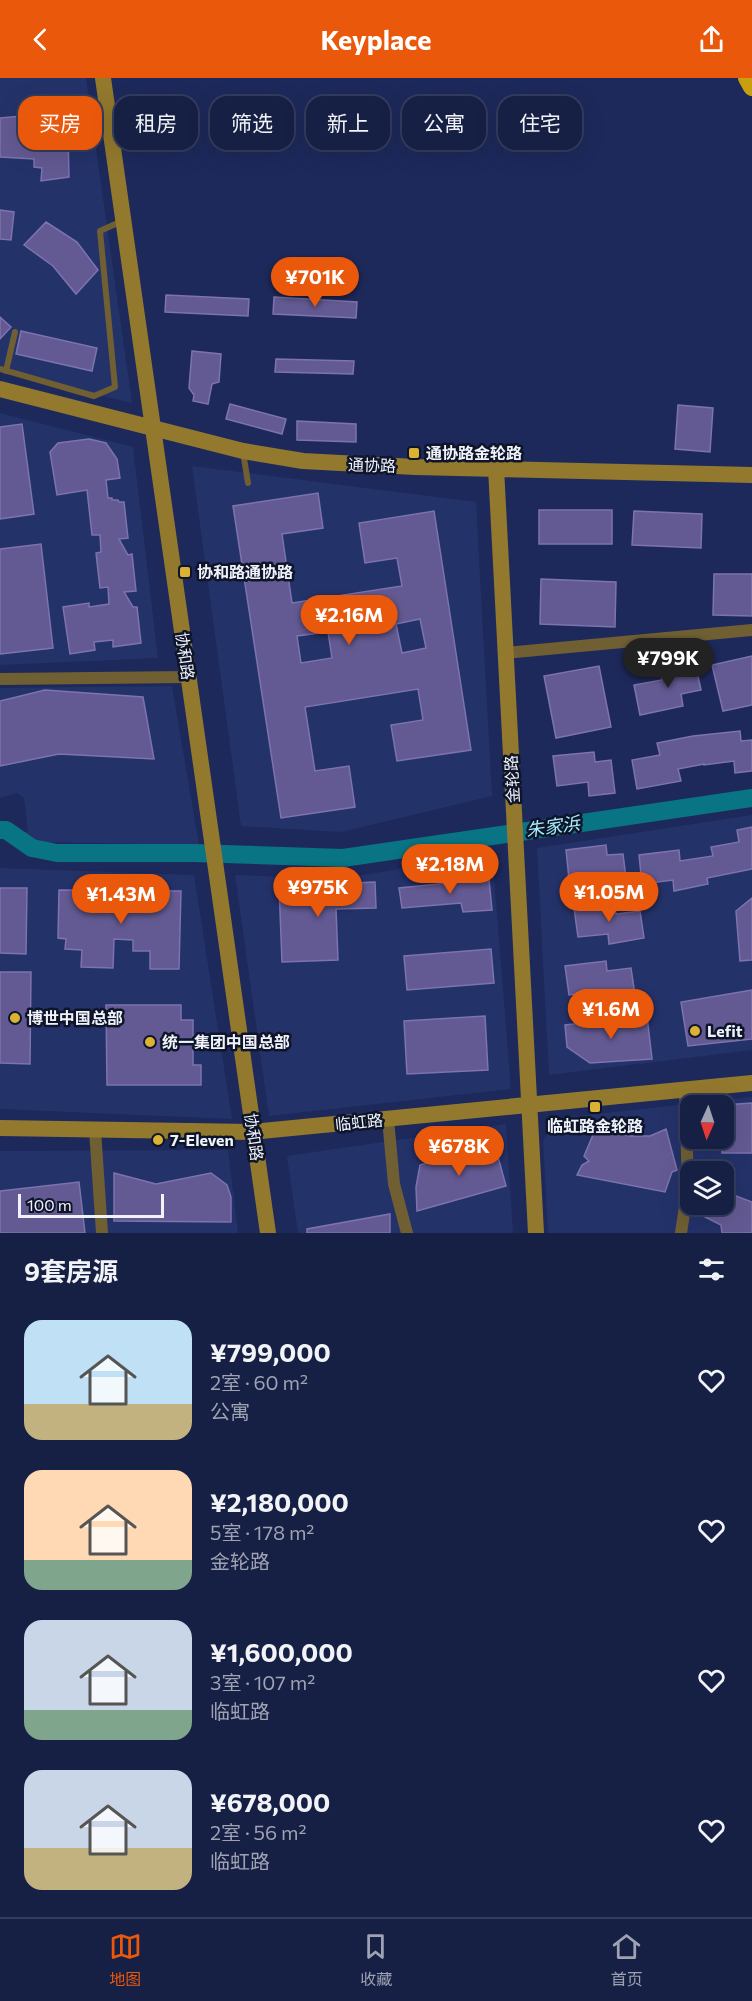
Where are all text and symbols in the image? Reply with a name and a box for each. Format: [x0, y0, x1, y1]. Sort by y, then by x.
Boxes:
icon: back [24, 23, 57, 56]
text: Keyplace [320, 23, 432, 56]
icon: share [695, 23, 728, 56]
chip: 买房 [18, 96, 102, 150]
chip: 租房 [114, 96, 198, 150]
chip: 筛选 [210, 96, 294, 150]
chip: 新上 [306, 96, 390, 150]
chip: 公寓 [402, 96, 486, 150]
chip: 住宅 [498, 96, 582, 150]
pin: ¥701K [273, 257, 357, 308]
text: ¥701K [285, 264, 345, 288]
place label: 通协路金轮路 [426, 443, 522, 462]
marker: 通协路金轮路 [407, 446, 421, 460]
street label: 通协路 [348, 454, 396, 475]
place label: 协和路通协路 [197, 562, 293, 581]
marker: 协和路通协路 [178, 565, 192, 579]
pin: ¥2.16M [300, 595, 398, 646]
text: ¥2.16M [315, 602, 383, 626]
street label: 协和路 [173, 631, 198, 681]
pin: ¥799K [626, 638, 710, 689]
text: ¥799K [637, 645, 699, 669]
street label: 金轮路 [501, 755, 522, 803]
water label: 朱家浜 [525, 811, 583, 841]
pin: ¥2.18M [401, 844, 499, 895]
text: ¥2.18M [416, 851, 484, 875]
pin: ¥975K [276, 867, 360, 918]
pin: ¥1.05M [560, 872, 658, 923]
pin: ¥1.43M [72, 874, 170, 925]
text: ¥975K [287, 874, 349, 898]
text: ¥1.05M [573, 879, 645, 903]
text: ¥1.43M [86, 881, 156, 905]
pin: ¥1.6M [569, 989, 653, 1040]
text: ¥1.6M [582, 996, 640, 1020]
place label: 博世中国总部 [27, 1008, 123, 1027]
marker: 博世中国总部 [8, 1011, 22, 1025]
place label: Lefit [707, 1021, 743, 1040]
marker: Lefit [688, 1024, 702, 1038]
place label: 统一集团中国总部 [162, 1032, 290, 1051]
marker: 统一集团中国总部 [143, 1035, 157, 1049]
north arrow [680, 1095, 734, 1149]
map controls [680, 1095, 734, 1215]
marker: 临虹路金轮路 [588, 1100, 602, 1114]
street label: 临虹路 [334, 1110, 384, 1133]
street label: 协和路 [242, 1112, 267, 1162]
place label: 临虹路金轮路 [547, 1116, 643, 1135]
pin: ¥678K [417, 1126, 501, 1177]
place label: 7-Eleven [170, 1130, 234, 1149]
marker: 7-Eleven [151, 1133, 165, 1147]
text: ¥678K [428, 1133, 490, 1157]
button: layers [680, 1161, 734, 1215]
scale bar [18, 1191, 164, 1218]
text: 100 m [27, 1195, 72, 1214]
icon: filters [695, 1253, 728, 1286]
text: 9套房源 [24, 1255, 118, 1286]
text: ¥799,000 [210, 1336, 331, 1367]
icon: home [72, 1344, 144, 1416]
icon: heart [695, 1364, 728, 1397]
text: 2室 · 60 m² [210, 1370, 308, 1394]
text: 公寓 [210, 1399, 250, 1423]
text: ¥2,180,000 [210, 1486, 349, 1517]
icon: home [72, 1494, 144, 1566]
icon: heart [695, 1514, 728, 1547]
text: 5室 · 178 m² [210, 1520, 314, 1544]
text: 金轮路 [210, 1549, 270, 1573]
text: ¥1,600,000 [210, 1636, 353, 1667]
icon: home [72, 1644, 144, 1716]
icon: heart [695, 1664, 728, 1697]
text: 3室 · 107 m² [210, 1670, 315, 1694]
text: 临虹路 [210, 1699, 270, 1723]
text: ¥678,000 [210, 1786, 330, 1817]
icon: home [72, 1794, 144, 1866]
icon: heart [695, 1814, 728, 1847]
text: 2室 · 56 m² [210, 1820, 306, 1844]
text: 临虹路 [210, 1849, 270, 1873]
tab: 地图 [109, 1930, 142, 1990]
tab: 收藏 [359, 1930, 392, 1990]
tab: 首页 [610, 1930, 643, 1990]

